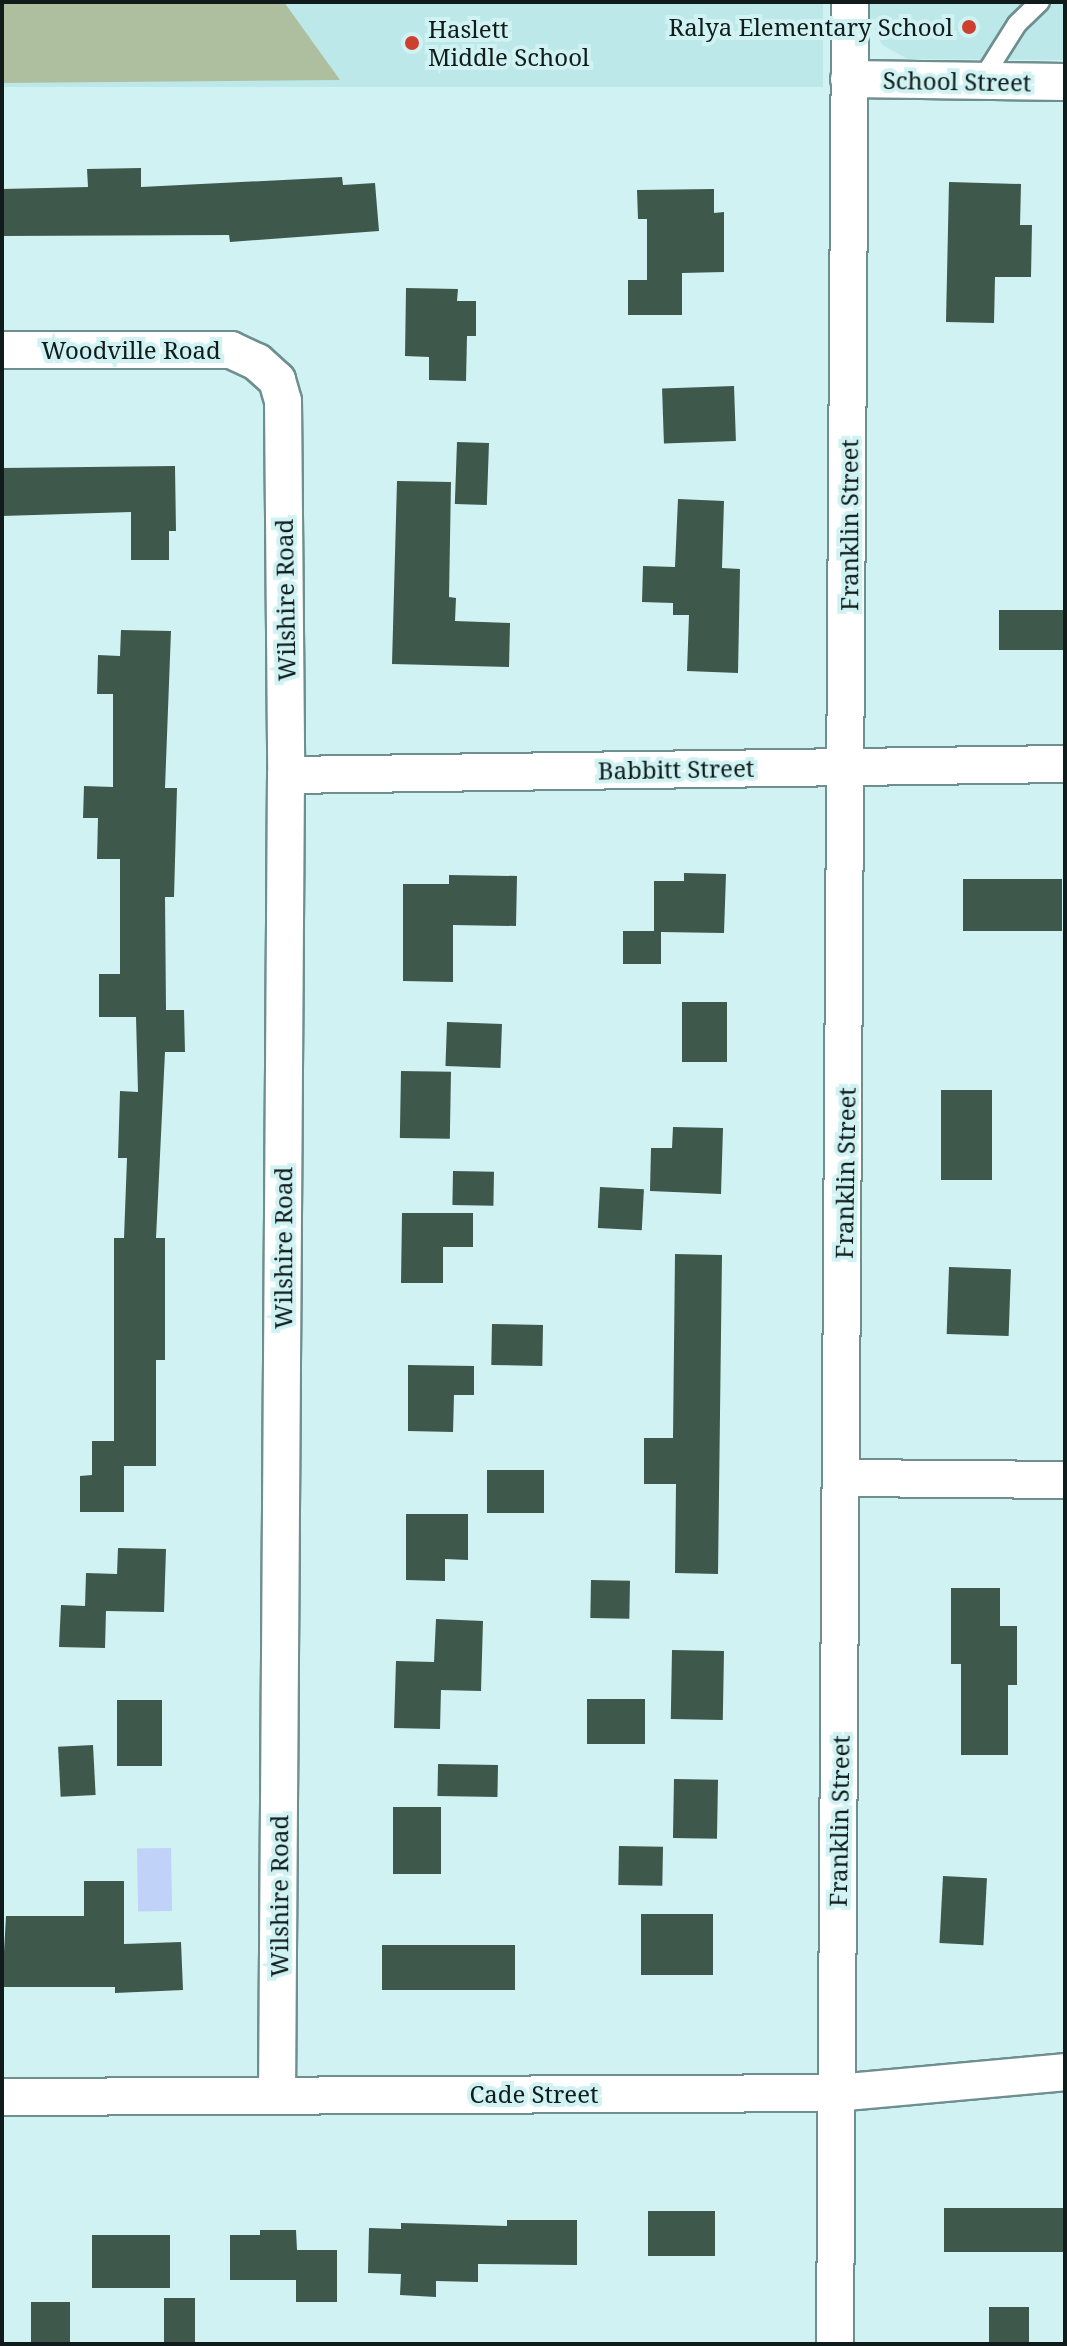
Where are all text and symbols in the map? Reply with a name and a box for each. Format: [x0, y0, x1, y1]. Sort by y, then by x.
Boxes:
place label: Ralya Elementary School [668, 13, 953, 41]
place label: Haslett Middle School [428, 15, 589, 71]
marker: Ralya Elementary School [960, 18, 978, 36]
marker: Haslett Middle School [403, 34, 421, 52]
street label: School Street [883, 65, 1031, 97]
street label: Woodville Road [41, 336, 221, 364]
street label: Franklin Street [835, 439, 863, 611]
street label: Wilshire Road [269, 519, 301, 681]
street label: Babbitt Street [598, 753, 754, 785]
street label: Franklin Street [829, 1087, 861, 1259]
street label: Wilshire Road [269, 1167, 297, 1329]
street label: Franklin Street [823, 1735, 855, 1907]
street label: Wilshire Road [265, 1815, 293, 1977]
street label: Cade Street [470, 2080, 598, 2108]

